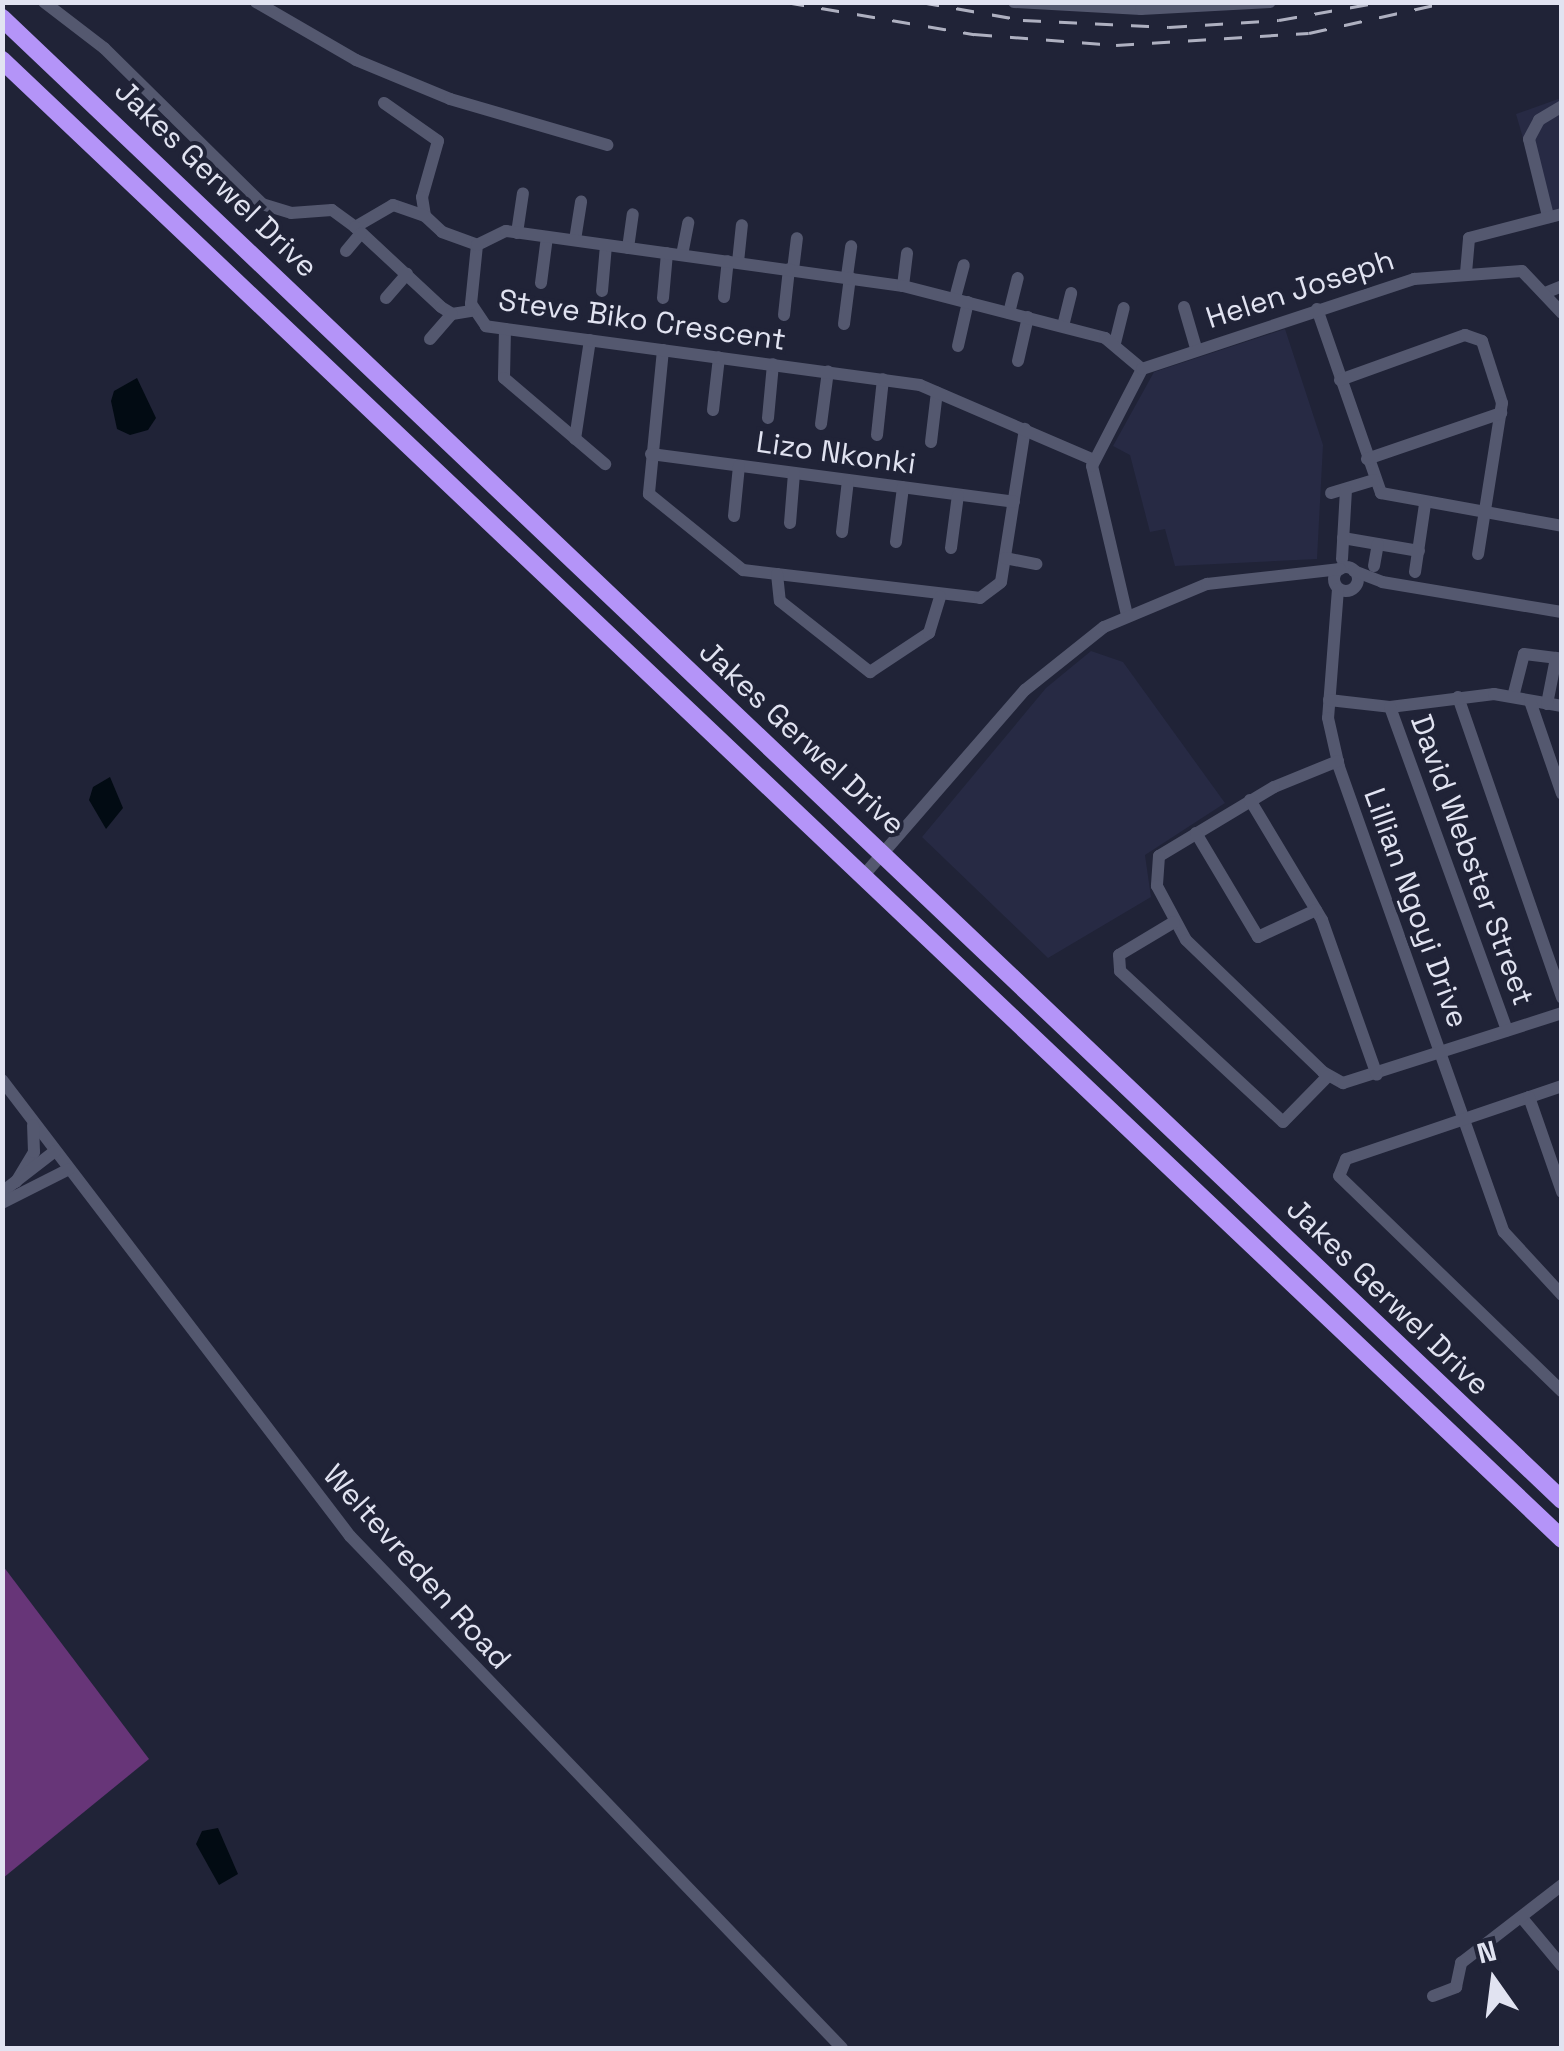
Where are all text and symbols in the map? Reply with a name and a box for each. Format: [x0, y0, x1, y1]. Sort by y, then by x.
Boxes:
street label: Jakes Gerwel Drive [107, 73, 325, 285]
street label: Helen Joseph [1201, 242, 1399, 336]
street label: Steve Biko Crescent [496, 282, 788, 358]
street label: Lizo Nkonki [754, 424, 918, 482]
street label: Jakes Gerwel Drive [692, 633, 912, 843]
street label: David Webster Street [1403, 710, 1541, 1010]
street label: Lillian Ngoyi Drive [1356, 783, 1476, 1033]
street label: Jakes Gerwel Drive [1279, 1191, 1497, 1403]
street label: Weltevreden Road [316, 1457, 518, 1677]
north arrow [1444, 1931, 1544, 2031]
text: N [1473, 1932, 1500, 1972]

